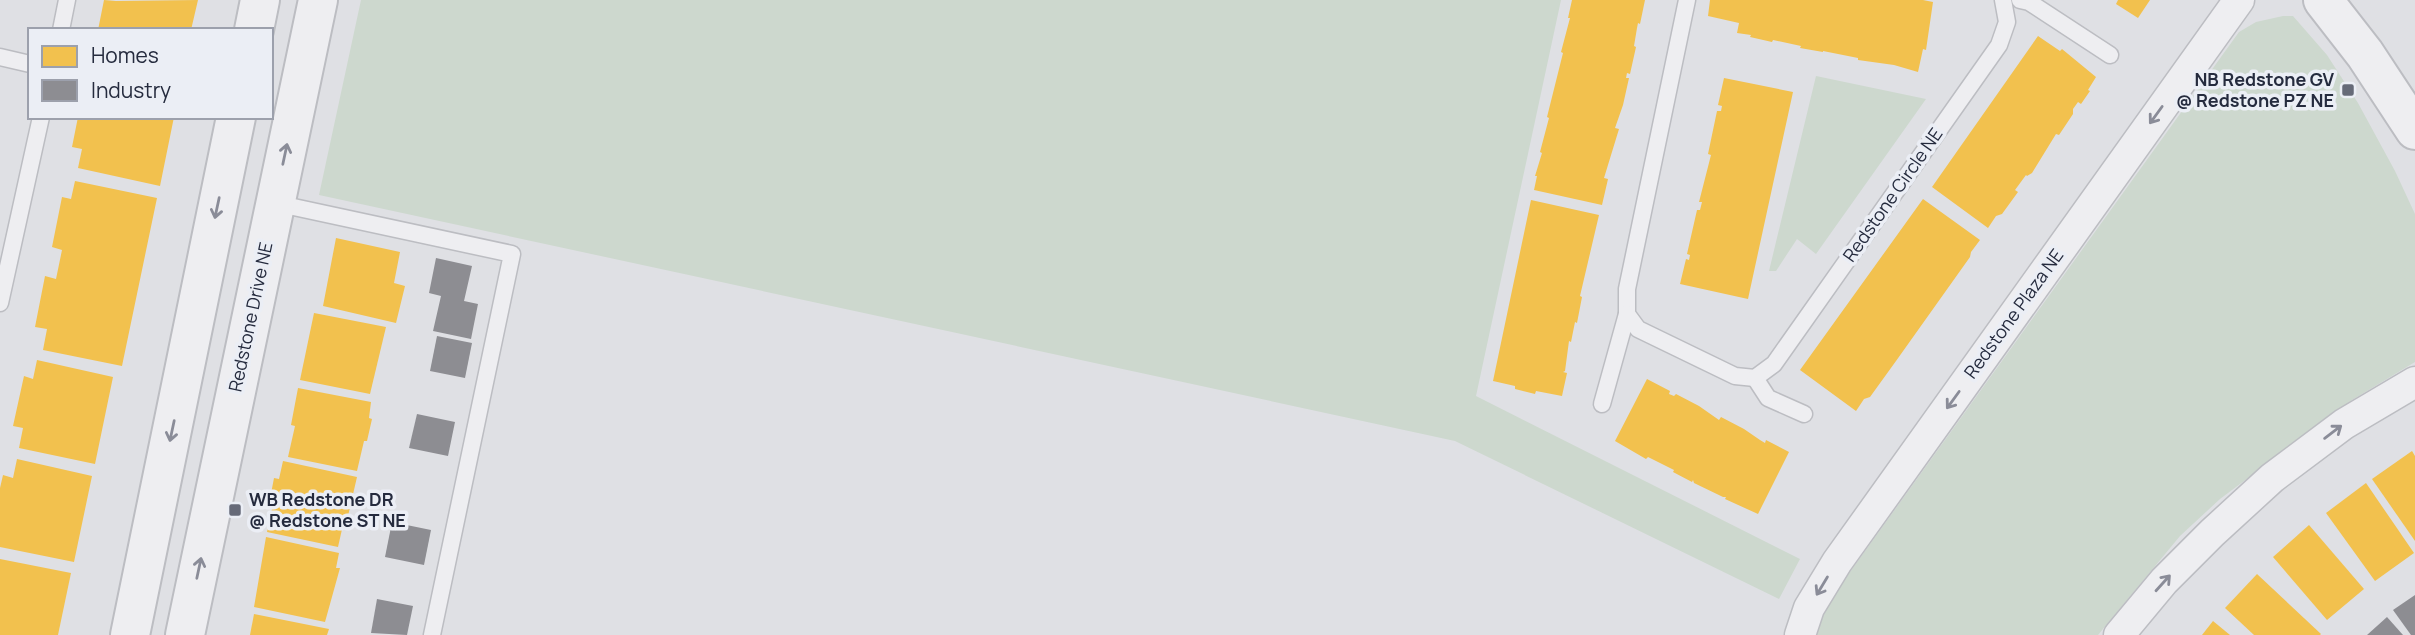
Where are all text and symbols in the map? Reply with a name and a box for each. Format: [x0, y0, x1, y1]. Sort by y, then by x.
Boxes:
legend [28, 28, 273, 119]
text: Homes [91, 41, 159, 69]
place label: NB Redstone GV @ Redstone PZ NE [2176, 67, 2334, 112]
text: Industry [91, 76, 171, 104]
marker: NB Redstone GV @ Redstone PZ NE [2340, 82, 2356, 98]
one-way arrow [2149, 105, 2163, 124]
street label: Redstone Circle NE [1837, 123, 1947, 266]
one-way arrow [279, 143, 293, 166]
one-way arrow [210, 196, 224, 219]
street label: Redstone Drive NE [222, 240, 278, 394]
street label: Redstone Plaza NE [1958, 244, 2068, 383]
one-way arrow [1946, 390, 1960, 409]
one-way arrow [164, 419, 178, 442]
one-way arrow [2323, 425, 2341, 440]
place label: WB Redstone DR @ Redstone ST NE [249, 487, 406, 532]
marker: WB Redstone DR @ Redstone ST NE [227, 502, 243, 518]
one-way arrow [192, 557, 206, 580]
one-way arrow [2155, 574, 2171, 592]
one-way arrow [1815, 576, 1829, 596]

